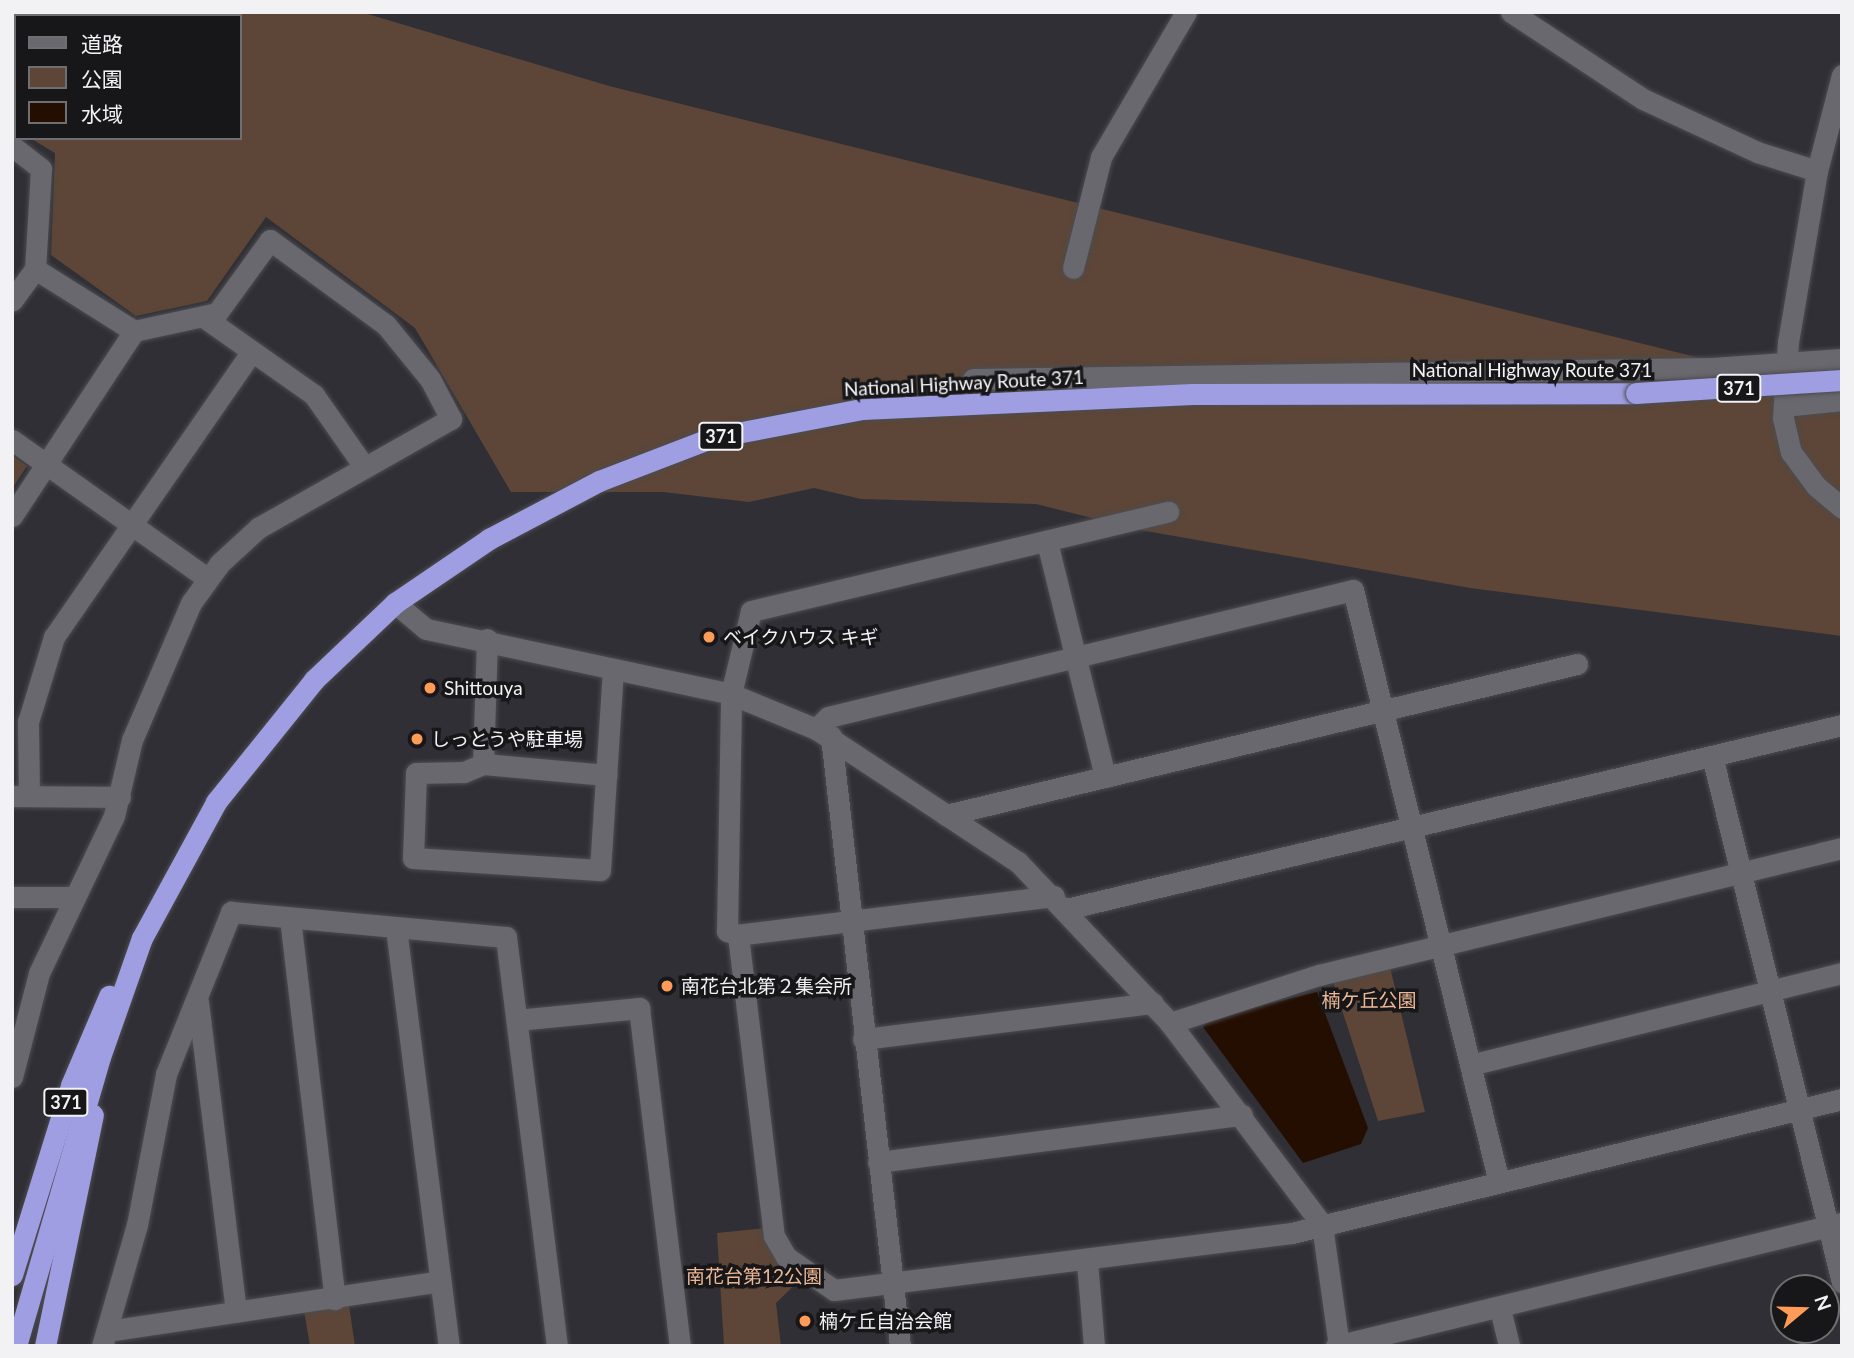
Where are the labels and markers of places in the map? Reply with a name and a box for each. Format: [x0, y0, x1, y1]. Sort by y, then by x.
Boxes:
place label: ベイクハウス キギ [723, 626, 880, 648]
marker: ベイクハウス キギ [701, 629, 717, 645]
place label: Shittouya [444, 677, 523, 699]
marker: Shittouya [422, 680, 438, 696]
place label: しっとうや駐車場 [431, 728, 583, 750]
marker: しっとうや駐車場 [409, 731, 425, 747]
place label: 南花台北第２集会所 [681, 975, 852, 997]
marker: 南花台北第２集会所 [659, 978, 675, 994]
place label: 楠ケ丘自治会館 [819, 1310, 952, 1332]
marker: 楠ケ丘自治会館 [797, 1313, 813, 1329]

